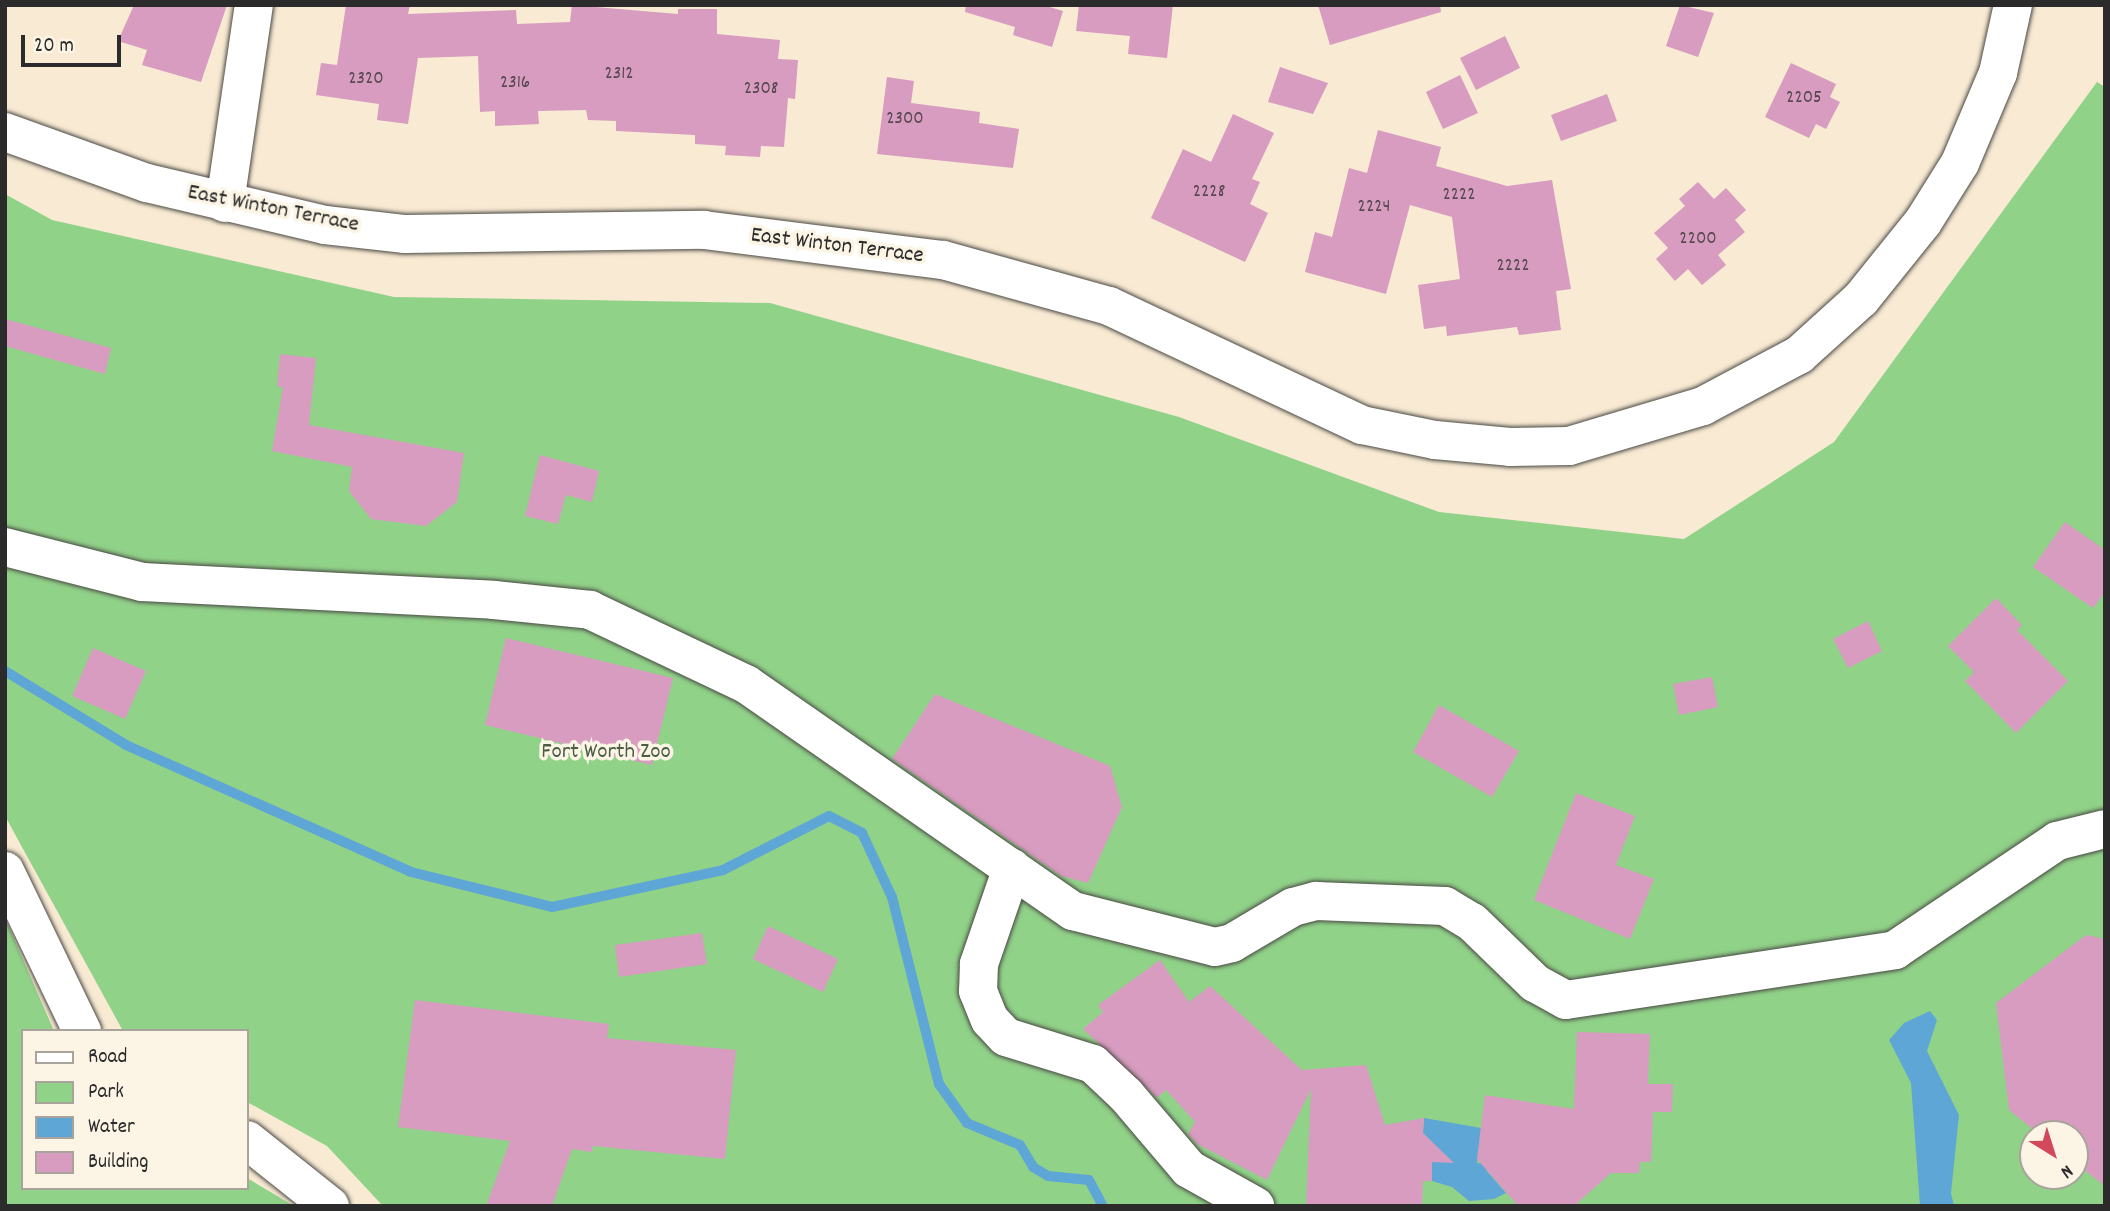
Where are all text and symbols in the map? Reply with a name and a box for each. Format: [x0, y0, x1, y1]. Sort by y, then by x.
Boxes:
scale bar [24, 21, 124, 65]
text: 20 m [34, 32, 74, 62]
house number: 2312 [604, 64, 634, 86]
house number: 2320 [348, 69, 384, 91]
house number: 2316 [500, 73, 530, 95]
house number: 2308 [744, 79, 778, 101]
house number: 2205 [1786, 88, 1822, 110]
house number: 2300 [886, 109, 924, 131]
street label: East Winton Terrace [185, 180, 361, 240]
house number: 2228 [1193, 182, 1225, 204]
house number: 2222 [1442, 185, 1476, 207]
house number: 2224 [1358, 197, 1390, 219]
street label: East Winton Terrace [749, 223, 925, 271]
house number: 2200 [1679, 229, 1717, 251]
house number: 2222 [1496, 256, 1530, 278]
park label: Fort Worth Zoo [541, 739, 671, 767]
legend [21, 1029, 248, 1190]
text: Road [88, 1043, 127, 1073]
text: Park [88, 1078, 124, 1108]
text: Water [88, 1113, 135, 1143]
north arrow [2019, 1120, 2089, 1190]
text: Building [88, 1148, 148, 1178]
text: N [2054, 1157, 2078, 1184]

